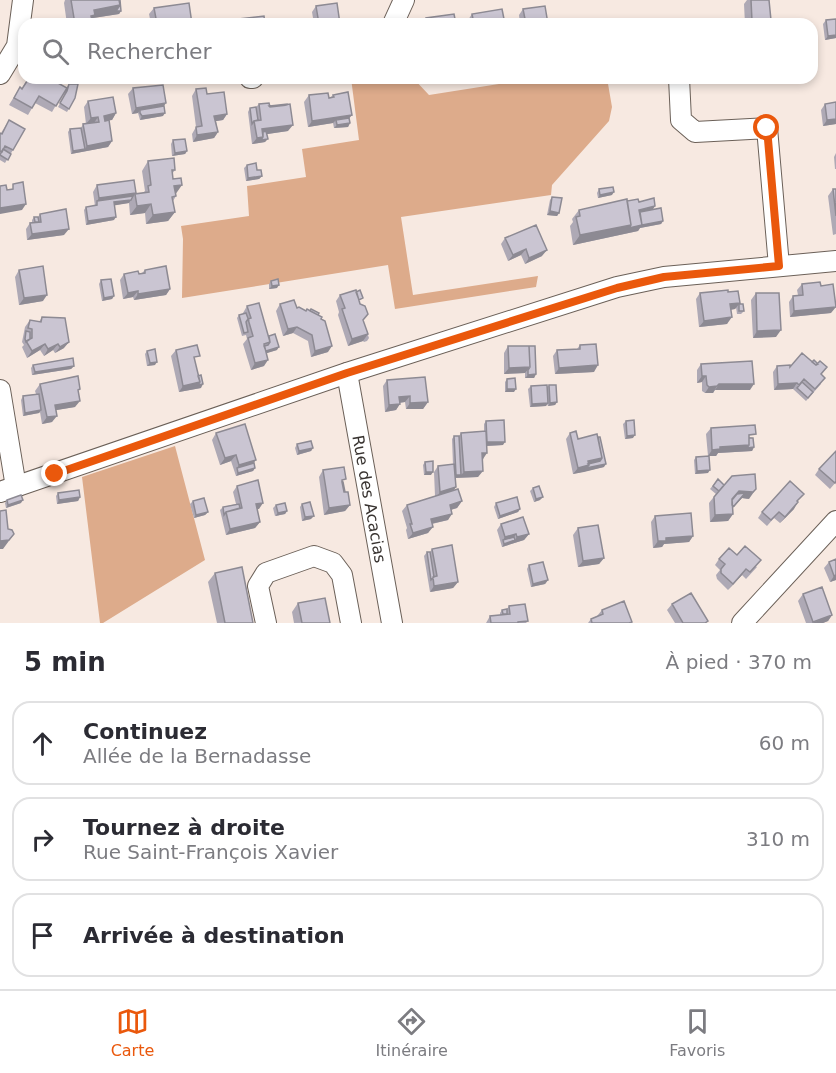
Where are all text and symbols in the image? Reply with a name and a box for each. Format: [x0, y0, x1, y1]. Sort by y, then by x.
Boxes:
search box [18, 18, 818, 84]
icon: search [39, 35, 72, 68]
text: Rechercher [87, 39, 212, 64]
route start [753, 114, 779, 140]
street label: Rue des Acacias [348, 434, 390, 565]
route end [41, 460, 67, 486]
text: 5 min [24, 647, 106, 677]
text: À pied · 370 m [666, 650, 812, 674]
text: Continuez [83, 719, 207, 744]
icon: ahead [26, 727, 59, 760]
text: 60 m [759, 731, 810, 755]
text: Allée de la Bernadasse [83, 744, 311, 768]
text: Tournez à droite [83, 815, 285, 840]
icon: right [26, 823, 59, 856]
text: 310 m [746, 827, 810, 851]
text: Rue Saint-François Xavier [83, 840, 338, 864]
icon: arrive [26, 919, 59, 952]
text: Arrivée à destination [83, 923, 345, 948]
tab: Carte [111, 1005, 154, 1060]
tab: Itinéraire [376, 1005, 448, 1060]
tab: Favoris [669, 1005, 725, 1060]

